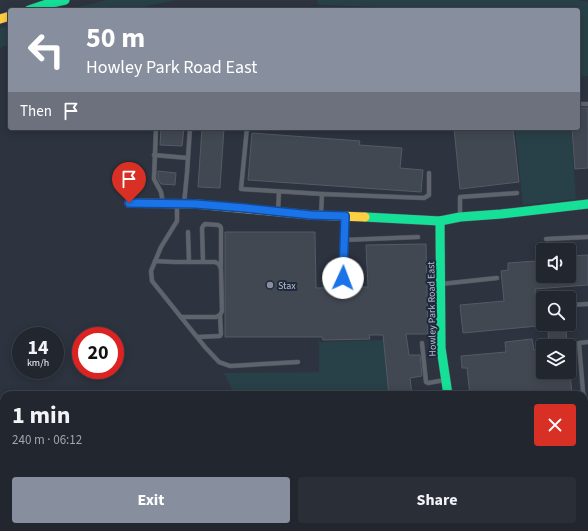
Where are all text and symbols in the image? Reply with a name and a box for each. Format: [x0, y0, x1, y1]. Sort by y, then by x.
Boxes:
text: 50 m [86, 18, 145, 58]
icon: left [20, 24, 72, 76]
text: Howley Park Road East [86, 55, 257, 80]
icon: arrive [60, 100, 82, 122]
text: Then [20, 101, 52, 122]
pin [112, 162, 146, 203]
icon: arrive [118, 168, 140, 190]
map controls [536, 243, 576, 379]
button: sound [536, 243, 576, 283]
position arrow [322, 257, 364, 299]
street label: Howley Park Road East [424, 261, 440, 357]
place label: Stax [278, 279, 296, 293]
marker: Stax [265, 280, 275, 290]
button: search [536, 291, 576, 331]
speed limit sign: 20 [72, 327, 124, 379]
text: 14 [27, 334, 49, 362]
button: layers [536, 339, 576, 379]
text: km/h [27, 356, 49, 370]
text: 1 min [12, 398, 70, 433]
button: close [534, 404, 576, 446]
text: 240 m · 06:12 [12, 431, 82, 449]
button: Exit [12, 477, 290, 523]
button: Share [298, 477, 576, 523]

